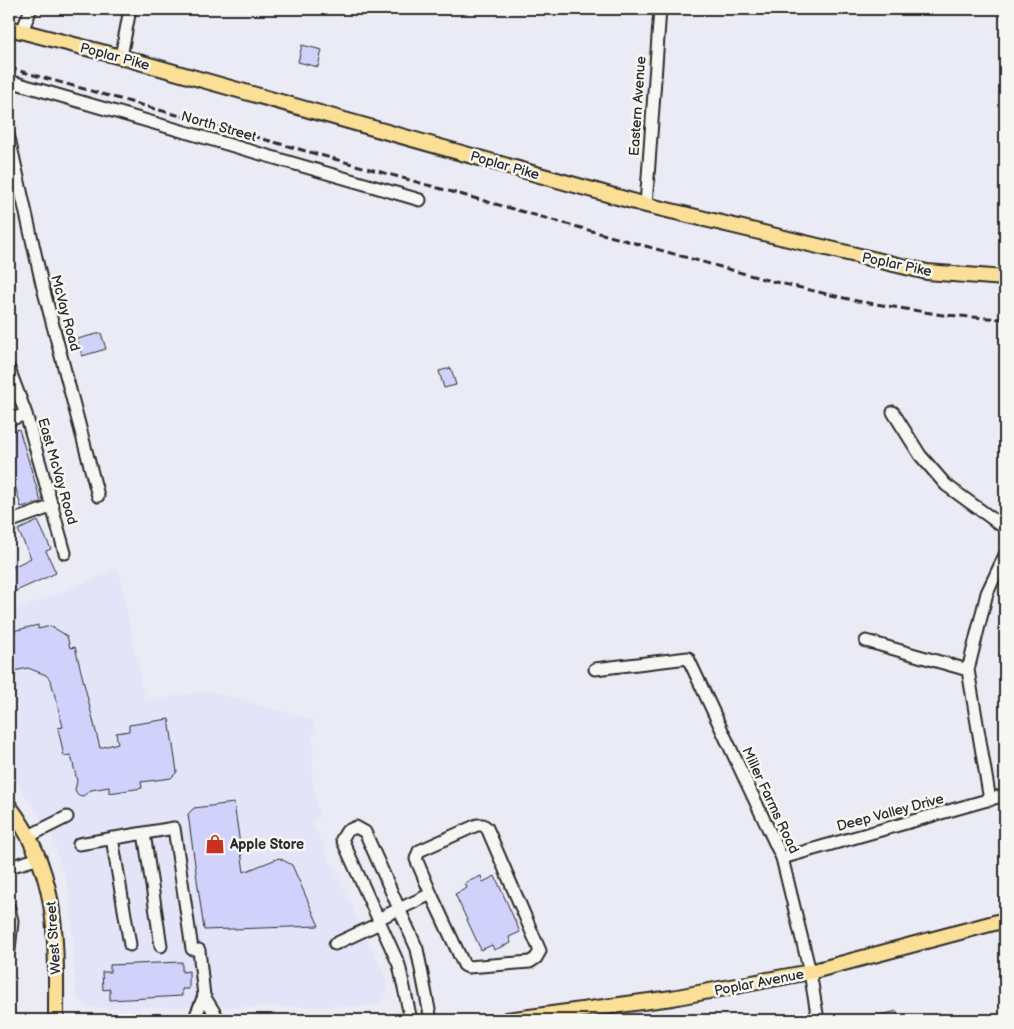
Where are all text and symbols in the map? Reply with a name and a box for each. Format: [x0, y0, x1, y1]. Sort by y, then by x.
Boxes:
street label: Poplar Pike [78, 39, 151, 74]
street label: Eastern Avenue [626, 56, 649, 156]
street label: North Street [179, 108, 259, 146]
street label: Poplar Pike [468, 148, 541, 183]
street label: Poplar Pike [860, 249, 933, 280]
street label: McVay Road [47, 273, 84, 353]
street label: East McVay Road [34, 416, 81, 526]
street label: Miller Farms Road [738, 744, 803, 856]
street label: Deep Valley Drive [835, 790, 945, 835]
shop icon: Apple Store [204, 833, 226, 855]
place label: Apple Store [229, 836, 304, 853]
street label: West Street [42, 900, 65, 975]
street label: Poplar Avenue [713, 965, 805, 1000]

